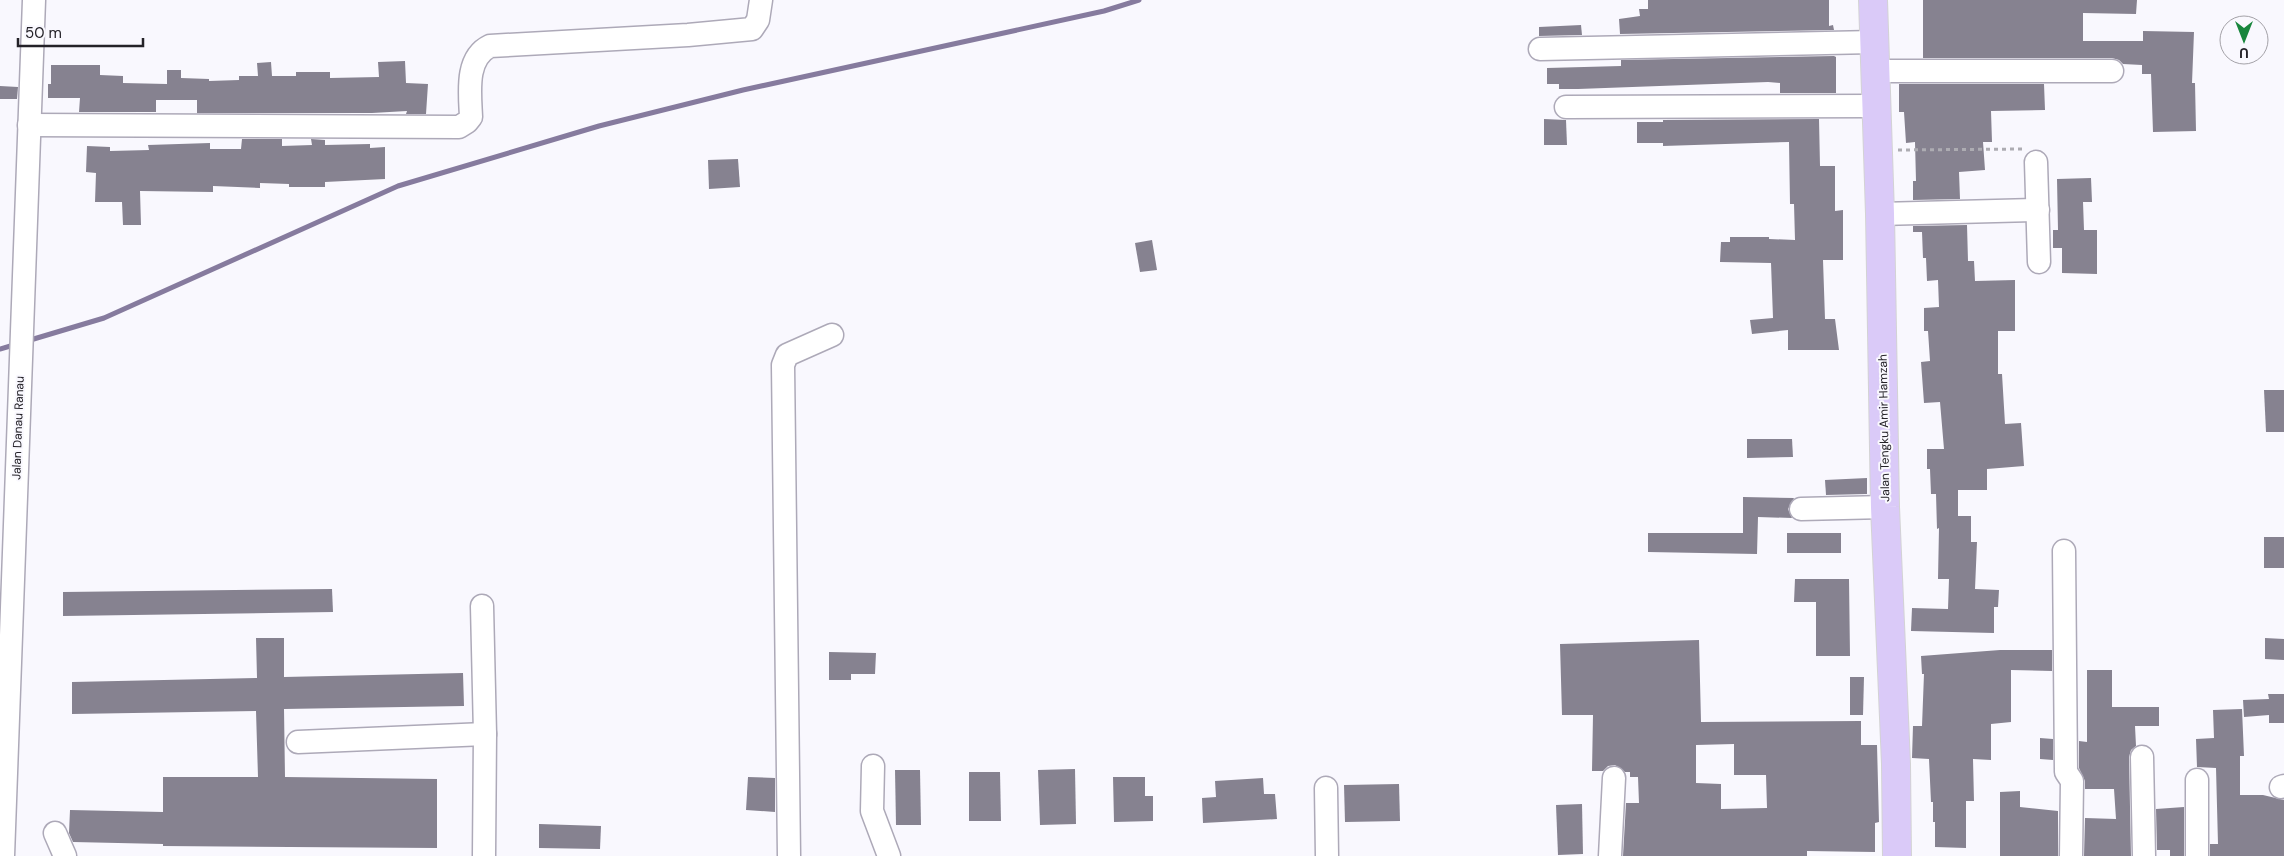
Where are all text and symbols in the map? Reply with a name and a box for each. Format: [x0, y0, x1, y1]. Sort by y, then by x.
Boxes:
scale bar [18, 15, 142, 47]
north arrow [2219, 15, 2269, 65]
text: 50 m [25, 23, 62, 43]
text: U [2239, 44, 2249, 62]
street label: Jalan Tengku Amir Hamzah [1875, 354, 1893, 502]
street label: Jalan Danau Ranau [8, 376, 28, 480]

